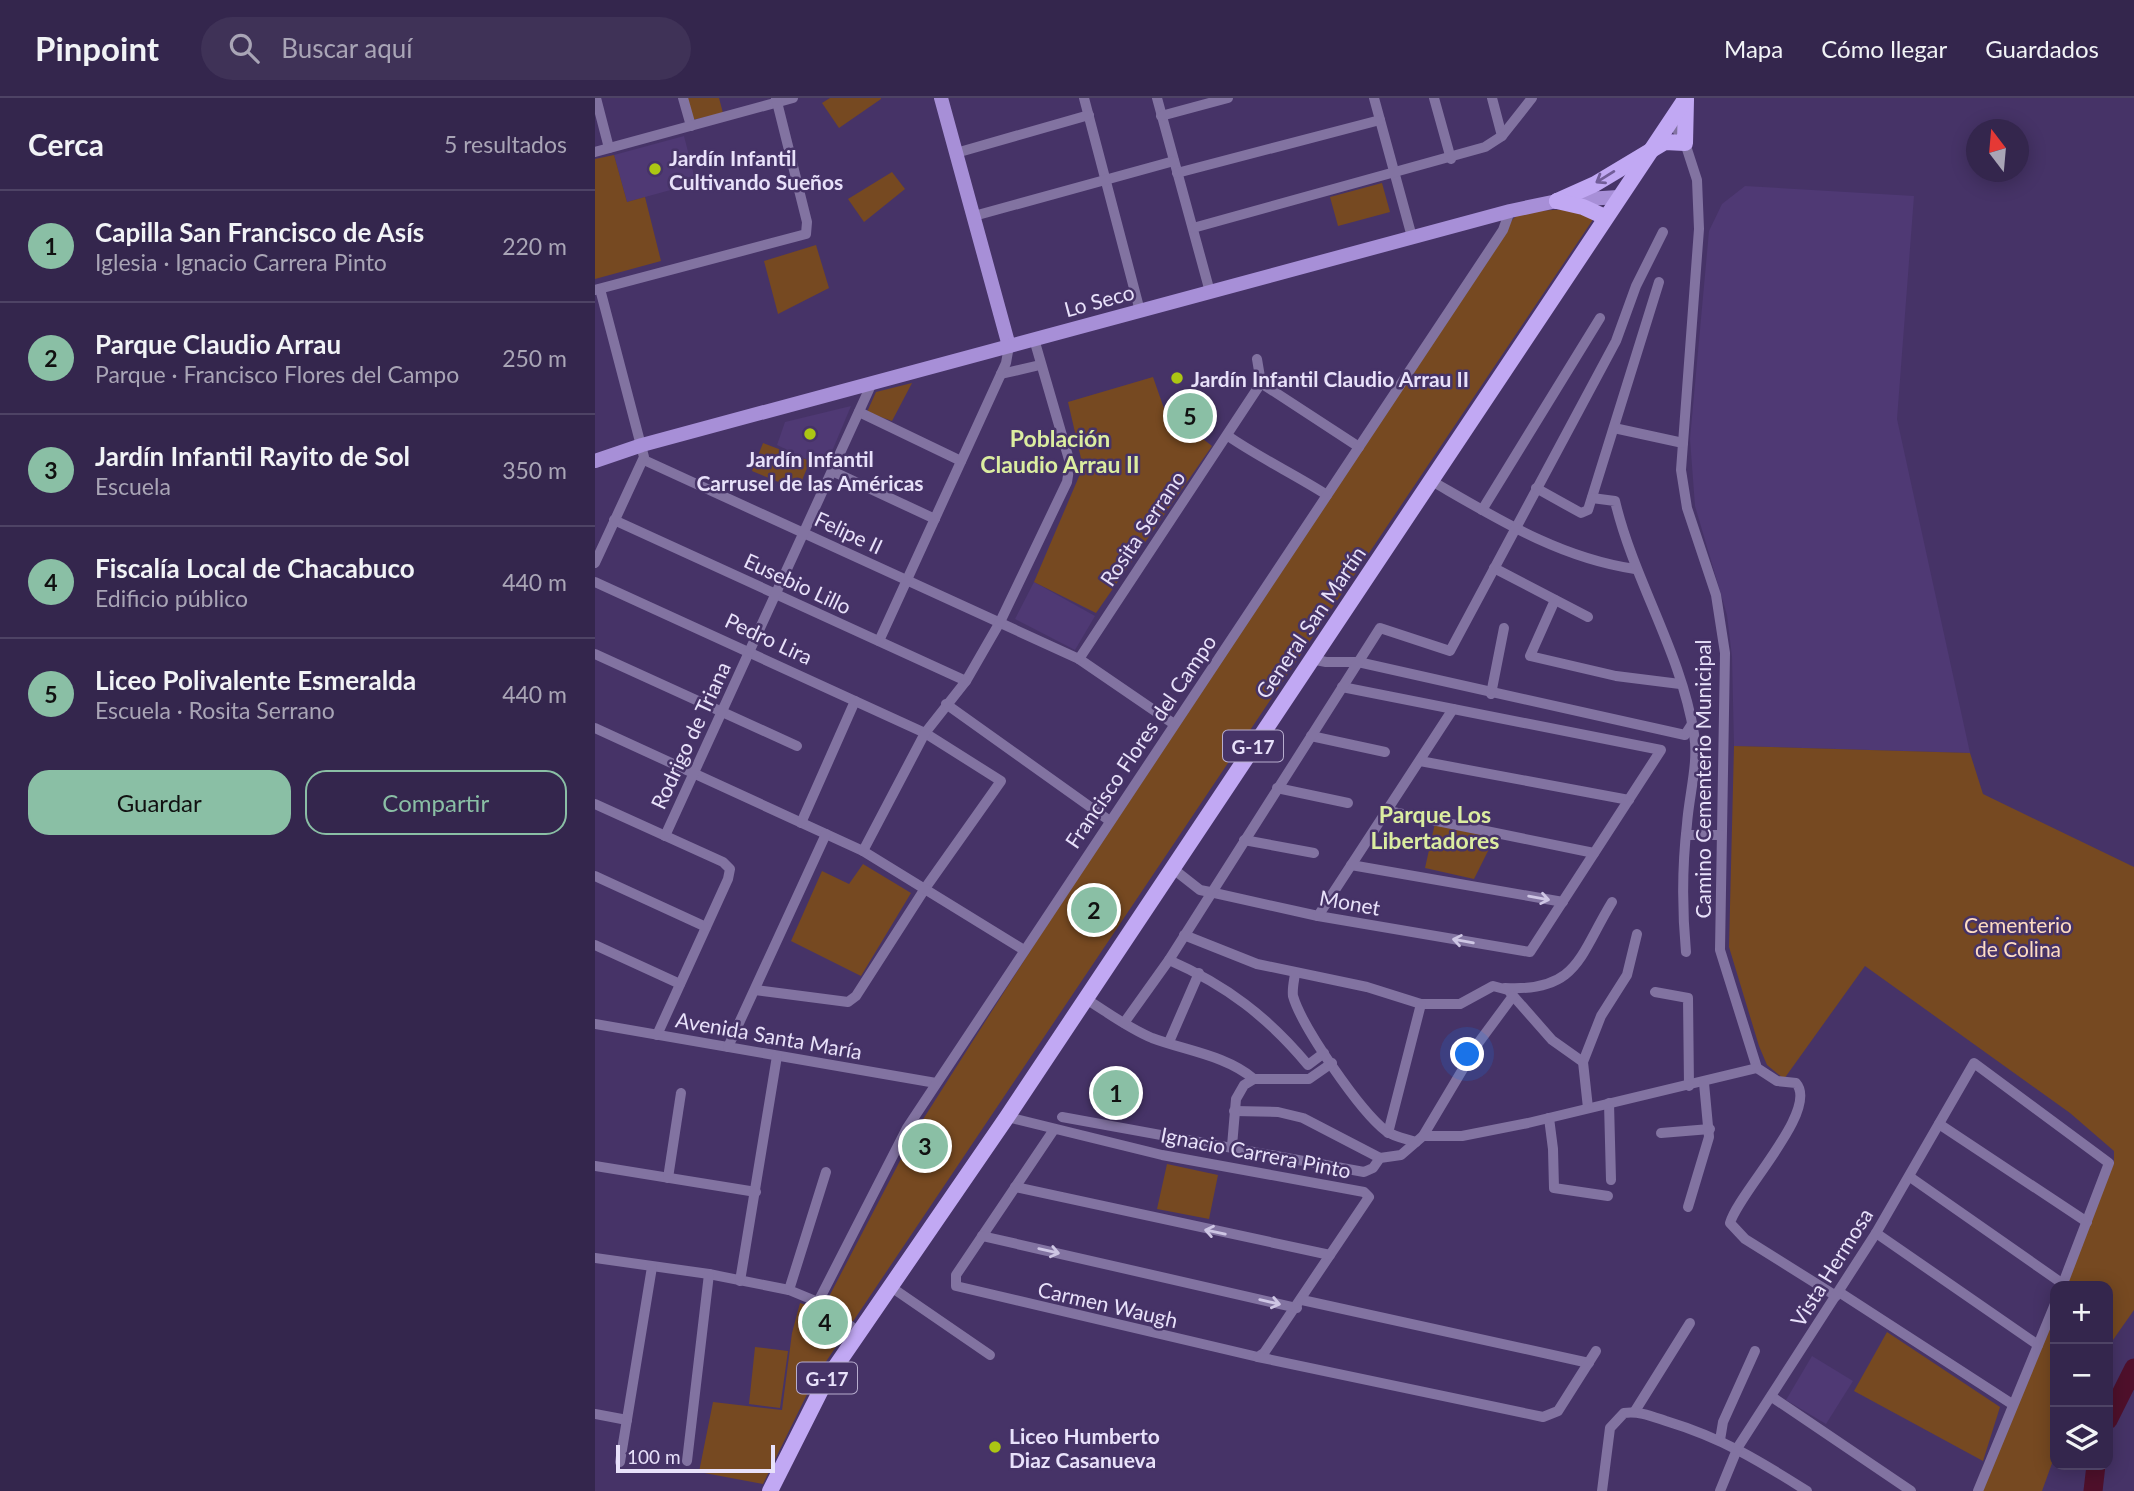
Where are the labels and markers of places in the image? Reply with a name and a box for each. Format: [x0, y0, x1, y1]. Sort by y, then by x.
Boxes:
place label: Jardín Infantil Cultivando Sueños [669, 145, 843, 194]
marker: Jardín Infantil Cultivando Sueños [647, 161, 663, 177]
place label: Jardín Infantil Claudio Arrau II [1191, 366, 1469, 391]
marker: Jardín Infantil Claudio Arrau II [1169, 370, 1185, 386]
pin: 5 [1167, 390, 1213, 442]
marker: Jardín Infantil Carrusel de las Américas [802, 426, 818, 442]
place label: Jardín Infantil Carrusel de las Américas [696, 446, 924, 495]
pin: 2 [1071, 884, 1117, 936]
pin: 1 [1093, 1067, 1139, 1119]
pin: 3 [902, 1120, 948, 1172]
pin: 4 [802, 1296, 848, 1348]
place label: Liceo Humberto Diaz Casanueva [1009, 1423, 1160, 1472]
marker: Liceo Humberto Diaz Casanueva [987, 1439, 1003, 1455]

